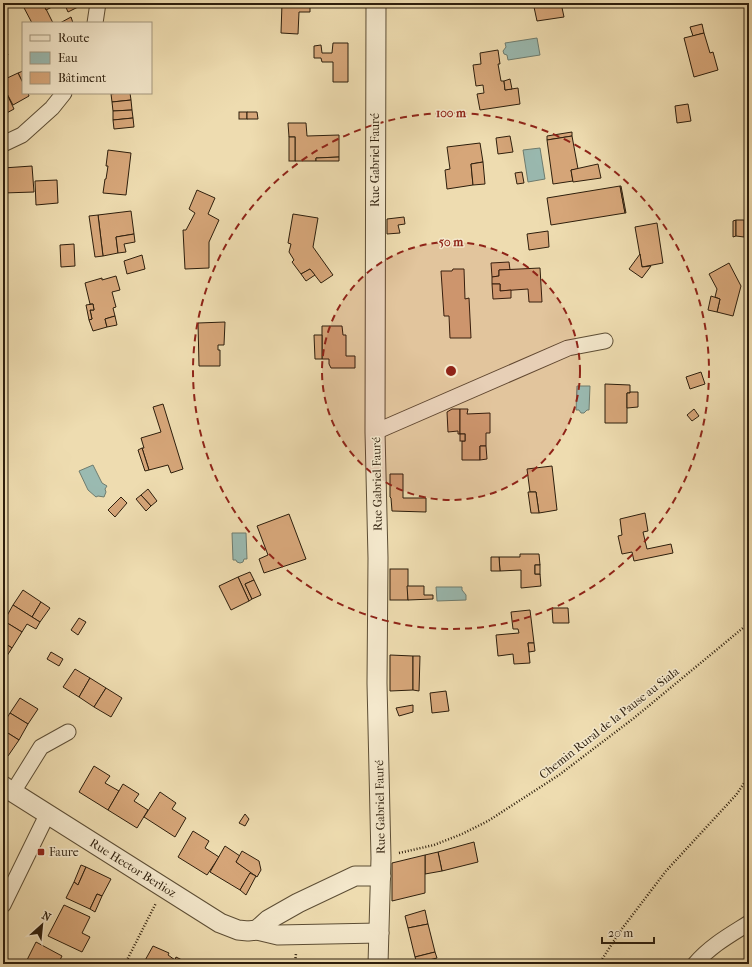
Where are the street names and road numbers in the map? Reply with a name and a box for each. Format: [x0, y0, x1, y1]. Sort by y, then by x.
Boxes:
street label: Rue Gabriel Fauré [368, 113, 382, 207]
street label: Rue Gabriel Fauré [369, 437, 385, 531]
street label: Chemin Rural de la Pause au Siala [536, 664, 682, 782]
street label: Rue Gabriel Fauré [372, 760, 388, 854]
street label: Rue Hector Berlioz [87, 836, 179, 901]

